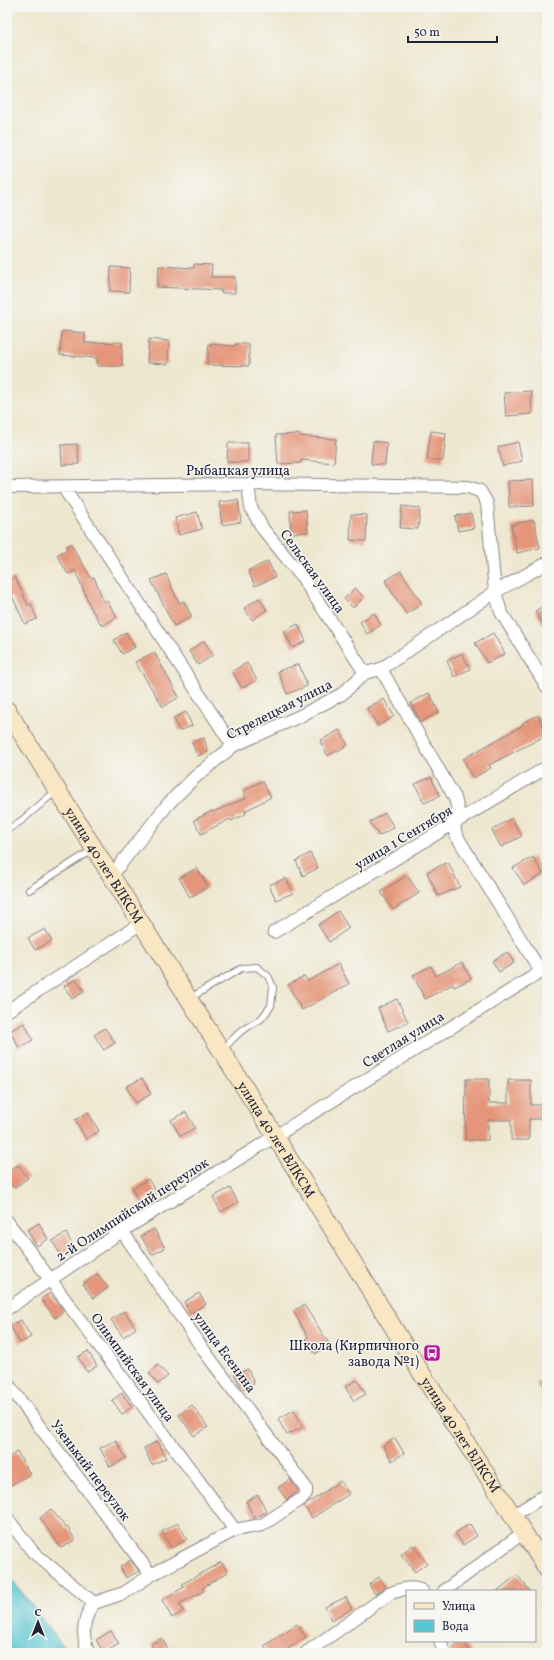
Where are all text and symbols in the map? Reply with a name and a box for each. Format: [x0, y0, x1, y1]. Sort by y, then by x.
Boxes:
scale bar [408, 18, 497, 44]
text: 50 m [414, 25, 440, 41]
street label: Рыбацкая улица [186, 462, 290, 481]
street label: Сельская улица [275, 526, 349, 618]
street label: Стрелецкая улица [224, 675, 336, 745]
street label: улица 1 Сентября [351, 802, 456, 875]
street label: улица 40 лет ВЛКСМ [59, 804, 147, 928]
street label: Светлая улица [359, 1008, 448, 1073]
street label: улица 40 лет ВЛКСМ [232, 1078, 319, 1202]
street label: 2-й Олимпийский переулок [53, 1153, 213, 1267]
street label: Олимпийская улица [86, 1309, 178, 1426]
street label: улица Есенина [188, 1309, 260, 1397]
place label: Школа (Кирпичного завода №1) [289, 1337, 419, 1372]
bus stop icon: Школа (Кирпичного завода №1) [422, 1343, 442, 1363]
street label: улица 40 лет ВЛКСМ [415, 1374, 504, 1497]
street label: Узенький переулок [45, 1416, 134, 1526]
legend [406, 1590, 536, 1642]
text: Улица [442, 1599, 475, 1615]
north arrow [18, 1602, 58, 1642]
text: С [34, 1606, 42, 1621]
text: Вода [442, 1619, 469, 1635]

